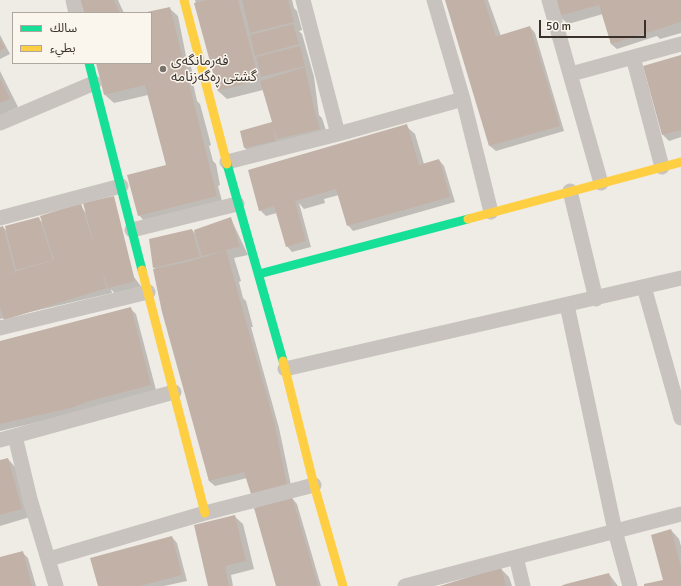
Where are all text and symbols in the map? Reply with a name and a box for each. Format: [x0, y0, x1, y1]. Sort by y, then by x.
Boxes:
legend [12, 12, 152, 64]
scale bar [541, 12, 648, 38]
text: 50 m [546, 19, 571, 34]
text: سالك [50, 21, 77, 36]
text: بطيء [50, 41, 76, 56]
place label: فەرمانگەی گشتی ڕەگەزنامە [171, 53, 257, 86]
marker: فەرمانگەی گشتی ڕەگەزنامە [158, 64, 168, 74]

